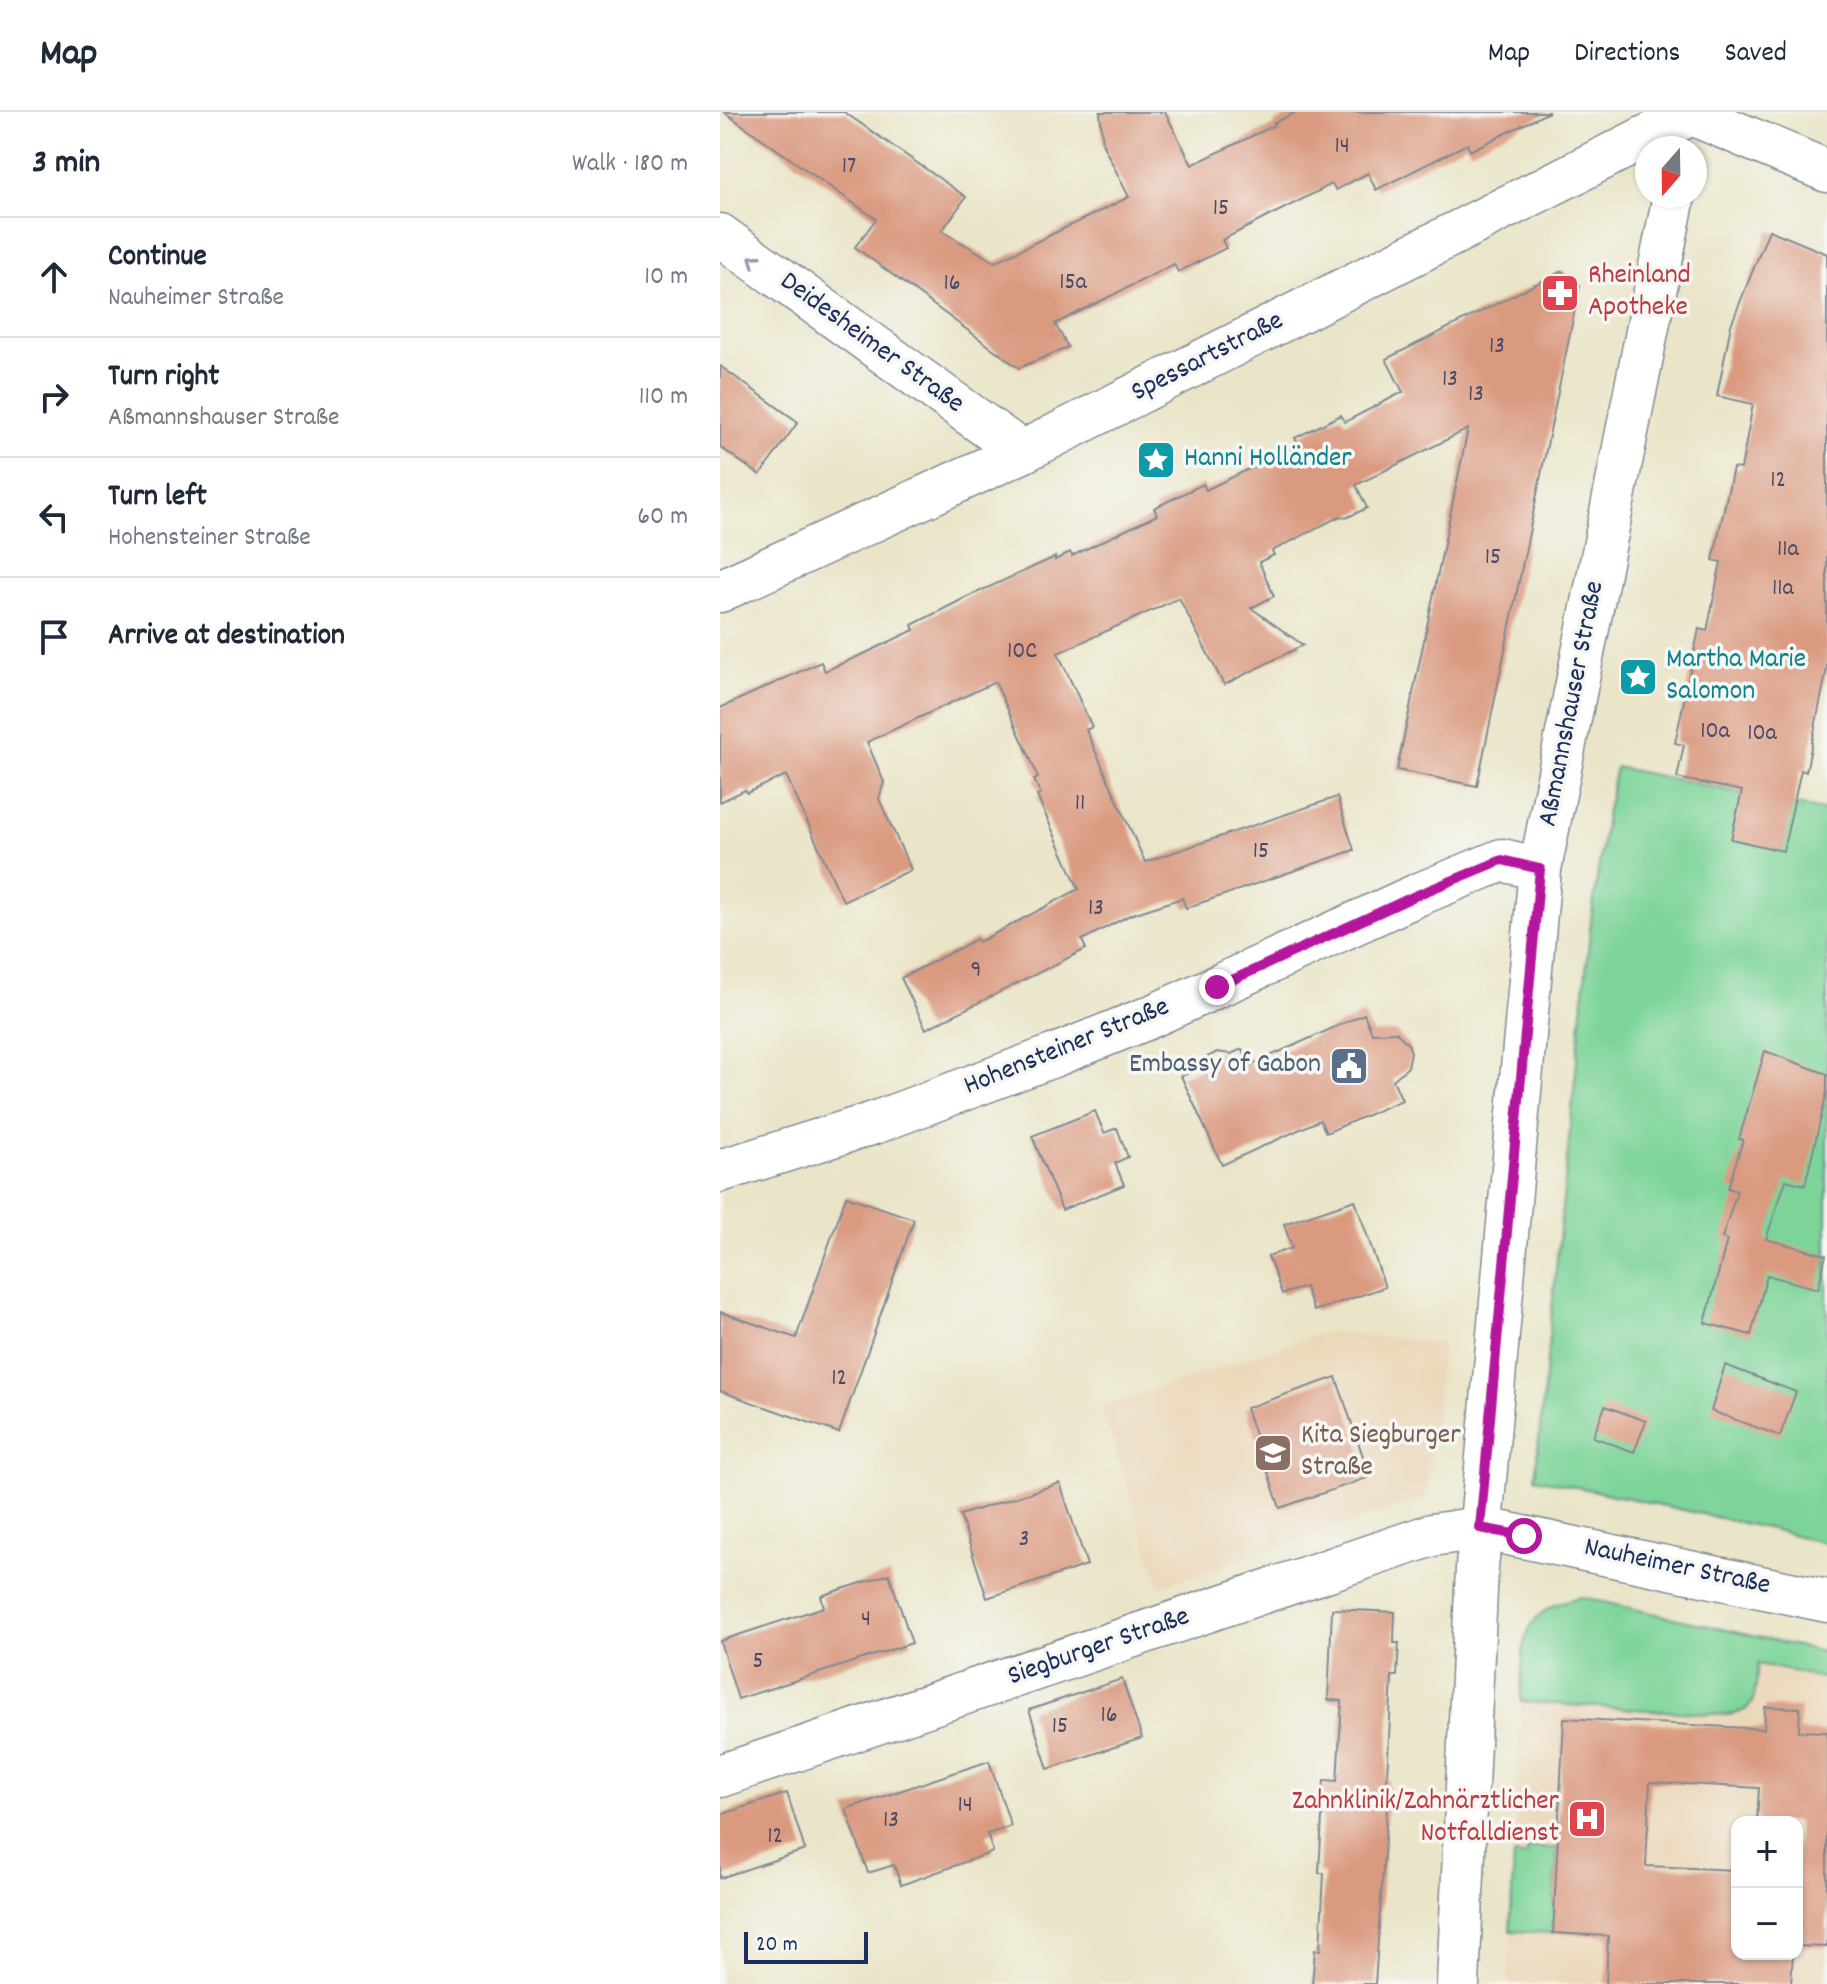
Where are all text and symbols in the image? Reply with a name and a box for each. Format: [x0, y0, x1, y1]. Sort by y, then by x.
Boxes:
text: Map [40, 28, 98, 83]
text: Map [1488, 35, 1530, 75]
text: Directions [1574, 35, 1680, 75]
text: Saved [1724, 35, 1787, 75]
house number: 14 [1334, 130, 1350, 164]
north arrow [1635, 136, 1707, 208]
text: 3 min [32, 140, 100, 189]
text: Walk · 180 m [572, 146, 688, 183]
house number: 17 [842, 150, 856, 184]
house number: 15 [1213, 192, 1229, 226]
text: Continue [108, 237, 207, 280]
icon: ahead [32, 255, 76, 299]
one-way arrow [748, 255, 763, 269]
place label: Rheinland Apotheke [1588, 257, 1691, 329]
text: 10 m [644, 259, 688, 296]
street label: Deidesheimer Straße [770, 263, 972, 425]
house number: 15a [1059, 266, 1088, 300]
house number: 16 [943, 267, 961, 301]
pharmacy icon: Rheinland Apotheke [1539, 272, 1581, 314]
text: Nauheimer Straße [108, 280, 284, 317]
street label: Spessartstraße [1125, 302, 1291, 414]
house number: 13 [1489, 330, 1505, 364]
text: Turn right [108, 357, 219, 400]
house number: 13 [1442, 363, 1458, 397]
icon: right [32, 375, 76, 419]
house number: 13 [1468, 378, 1484, 412]
text: 110 m [639, 379, 688, 416]
text: Aßmannshauser Straße [108, 400, 340, 437]
place icon: Hanni Holländer [1135, 439, 1177, 481]
place label: Hanni Holländer [1184, 440, 1352, 480]
house number: 12 [1770, 464, 1786, 498]
text: Turn left [108, 477, 207, 520]
icon: left [32, 495, 76, 539]
text: 60 m [637, 499, 688, 536]
text: Hohensteiner Straße [108, 520, 311, 557]
house number: 11a [1777, 533, 1800, 567]
house number: 15 [1485, 541, 1501, 575]
house number: 11a [1772, 572, 1795, 606]
street label: Aßmannshauser Straße [1530, 578, 1616, 830]
icon: arrive [32, 615, 76, 659]
text: Arrive at destination [108, 616, 345, 659]
house number: 10C [1007, 635, 1037, 669]
place label: Martha Marie Salomon [1666, 641, 1806, 713]
place icon: Martha Marie Salomon [1617, 656, 1659, 698]
house number: 10a [1700, 715, 1731, 749]
house number: 10a [1747, 717, 1778, 751]
house number: 11 [1075, 787, 1085, 821]
house number: 15 [1253, 835, 1269, 869]
house number: 13 [1088, 892, 1104, 926]
house number: 9 [971, 954, 982, 988]
route end [1199, 969, 1235, 1005]
street label: Hohensteiner Straße [958, 989, 1176, 1107]
public building icon: Embassy of Gabon [1328, 1045, 1370, 1087]
place label: Embassy of Gabon [1129, 1046, 1321, 1086]
house number: 12 [831, 1362, 847, 1396]
place label: Kita Siegburger Straße [1301, 1417, 1461, 1489]
school or university icon: Kita Siegburger Straße [1252, 1432, 1294, 1474]
route start [1506, 1518, 1542, 1554]
house number: 3 [1019, 1523, 1029, 1557]
street label: Nauheimer Straße [1580, 1529, 1774, 1607]
street label: Siegburger Straße [1003, 1598, 1195, 1698]
house number: 4 [861, 1603, 871, 1637]
house number: 5 [752, 1645, 764, 1679]
house number: 16 [1100, 1699, 1118, 1733]
house number: 15 [1052, 1710, 1068, 1744]
place label: Zahnklinik/Zahnärztlicher Notfalldienst [1292, 1783, 1560, 1855]
house number: 14 [957, 1789, 973, 1823]
hospital icon: Zahnklinik/Zahnärztlicher Notfalldienst [1566, 1798, 1608, 1840]
house number: 13 [883, 1804, 899, 1838]
map controls [1731, 1816, 1803, 1960]
button: + [1731, 1816, 1803, 1888]
house number: 12 [767, 1820, 783, 1854]
button: − [1731, 1888, 1803, 1960]
scale bar [744, 1928, 868, 1964]
text: 20 m [756, 1930, 798, 1961]

